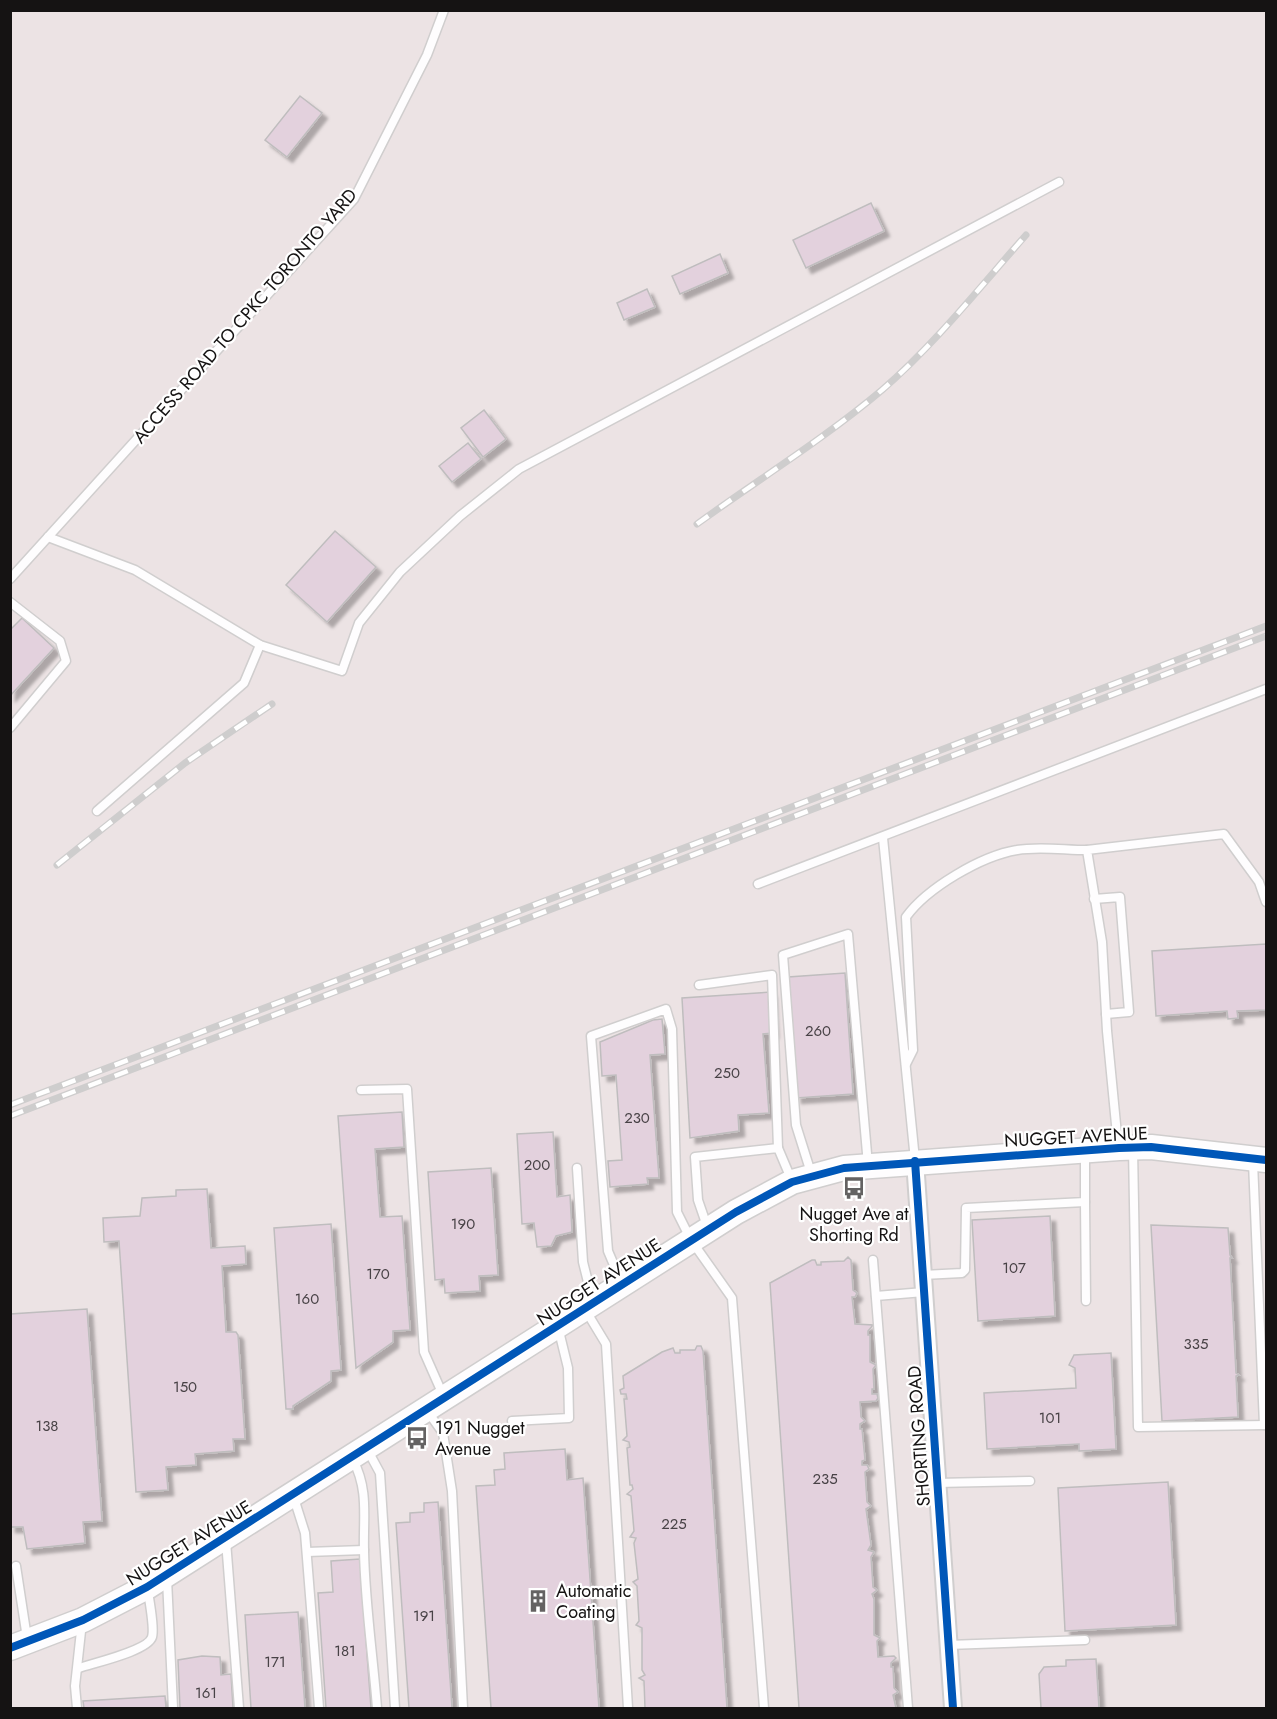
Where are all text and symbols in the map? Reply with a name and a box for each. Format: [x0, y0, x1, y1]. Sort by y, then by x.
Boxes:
street label: ACCESS ROAD TO CPKC TORONTO YARD [127, 183, 363, 449]
house number: 260 [805, 1020, 831, 1042]
house number: 250 [714, 1062, 740, 1084]
house number: 230 [624, 1107, 650, 1129]
street label: NUGGET AVENUE [1004, 1120, 1148, 1154]
house number: 200 [524, 1154, 550, 1176]
bus stop icon: Nugget Ave at Shorting Rd [841, 1175, 867, 1201]
place label: Nugget Ave at Shorting Rd [799, 1201, 909, 1248]
house number: 190 [451, 1213, 475, 1235]
street label: NUGGET AVENUE [532, 1232, 666, 1332]
house number: 107 [1002, 1257, 1026, 1279]
house number: 170 [366, 1263, 390, 1285]
house number: 160 [295, 1288, 319, 1310]
house number: 335 [1184, 1333, 1208, 1355]
street label: SHORTING ROAD [901, 1365, 937, 1507]
house number: 150 [173, 1376, 197, 1398]
house number: 101 [1039, 1407, 1061, 1429]
house number: 138 [35, 1415, 59, 1437]
place label: 191 Nugget Avenue [435, 1415, 525, 1462]
bus stop icon: 191 Nugget Avenue [404, 1425, 430, 1451]
house number: 235 [812, 1468, 838, 1490]
street label: NUGGET AVENUE [121, 1494, 257, 1592]
house number: 225 [661, 1513, 687, 1535]
place label: Automatic Coating [556, 1578, 631, 1625]
building icon: Automatic Coating [525, 1588, 551, 1614]
house number: 191 [413, 1605, 435, 1627]
house number: 181 [334, 1640, 356, 1662]
house number: 171 [264, 1651, 286, 1673]
house number: 161 [195, 1682, 217, 1704]

